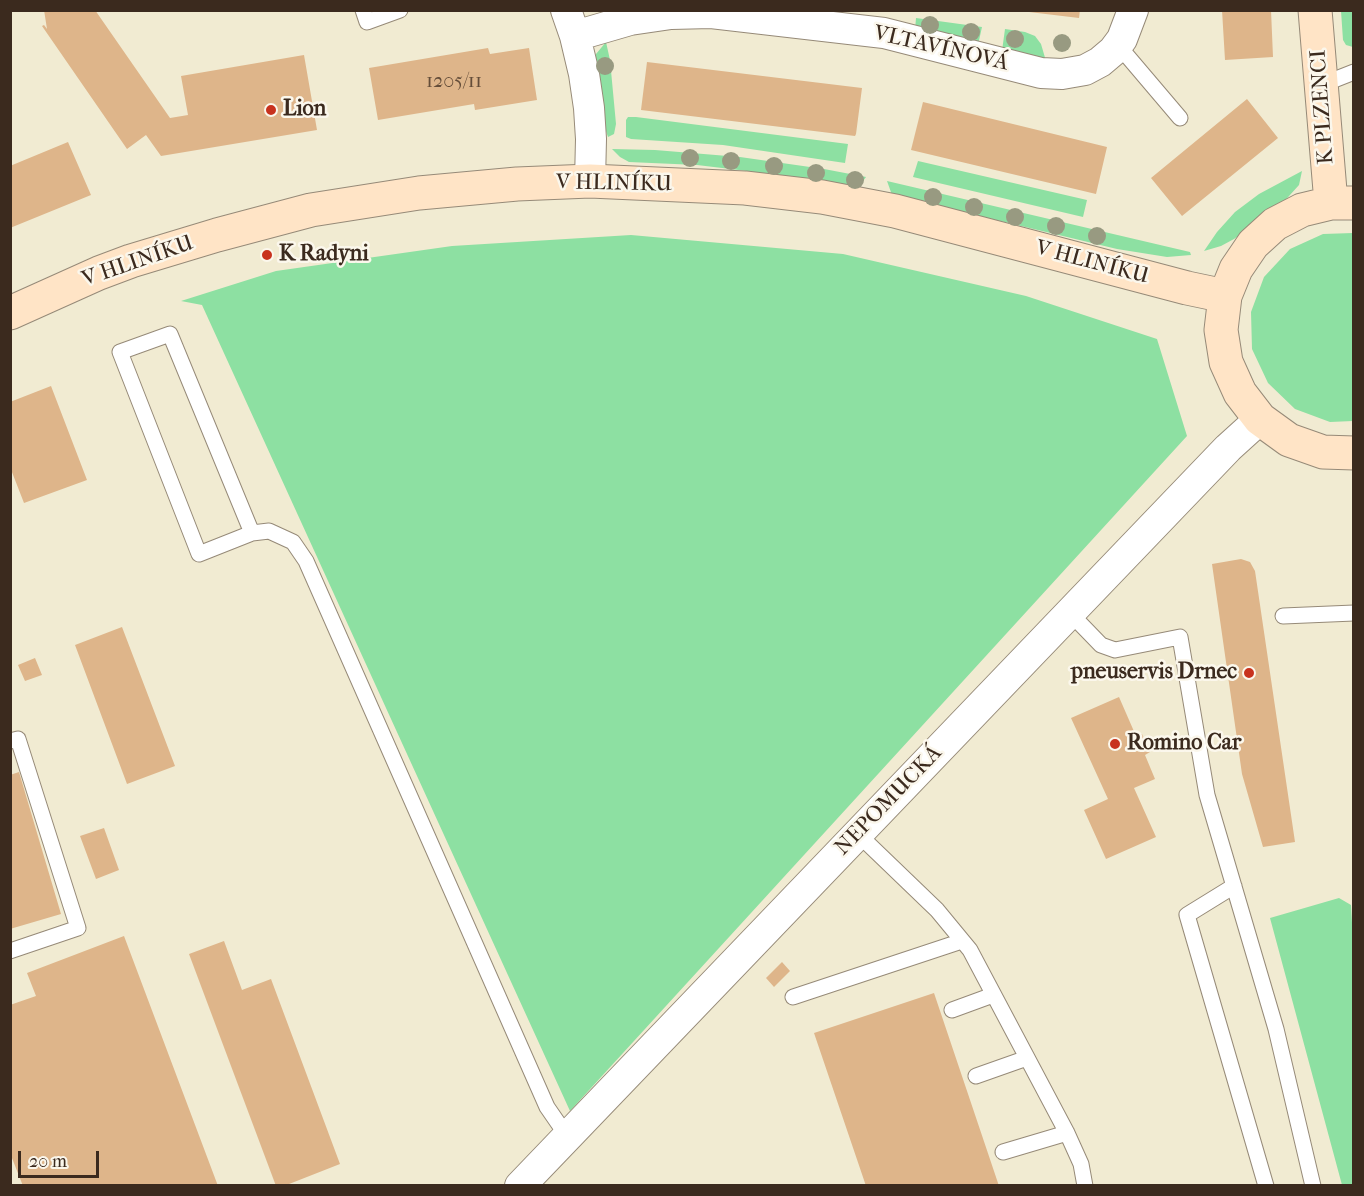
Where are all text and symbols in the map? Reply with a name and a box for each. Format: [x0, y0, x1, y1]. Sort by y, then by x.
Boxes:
street label: VLTAVÍNOVÁ [871, 21, 1011, 77]
street label: K PLZENCI [1306, 49, 1340, 165]
house number: 1205/11 [426, 70, 482, 94]
place label: Lion [283, 97, 326, 123]
marker: Lion [264, 103, 278, 117]
street label: V HLINÍKU [556, 170, 672, 198]
street label: V HLINÍKU [79, 231, 197, 293]
street label: V HLINÍKU [1032, 235, 1152, 291]
place label: K Radyni [279, 242, 369, 268]
marker: K Radyni [260, 248, 274, 262]
place label: pneuservis Drnec [1071, 660, 1237, 686]
marker: pneuservis Drnec [1242, 666, 1256, 680]
place label: Romino Car [1127, 731, 1241, 757]
marker: Romino Car [1108, 737, 1122, 751]
street label: NEPOMUCKÁ [830, 741, 948, 861]
scale bar [21, 1139, 102, 1177]
text: 20 m [29, 1151, 67, 1172]

